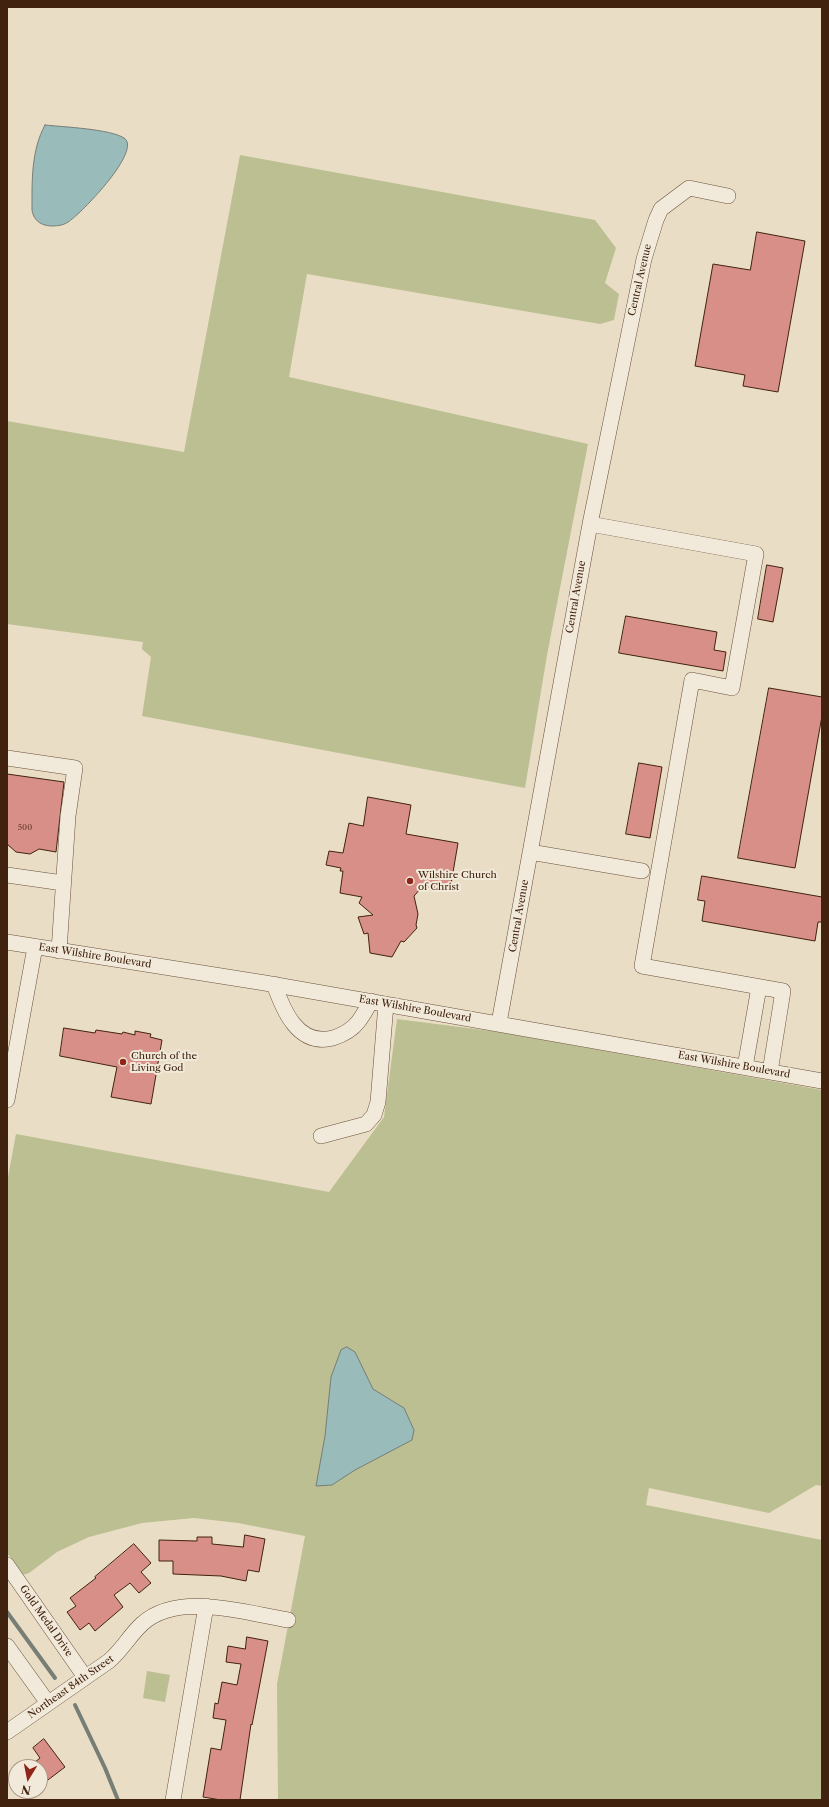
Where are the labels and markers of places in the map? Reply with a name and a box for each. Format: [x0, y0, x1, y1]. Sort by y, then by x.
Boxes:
place label: Wilshire Church of Christ [418, 869, 497, 892]
marker: Wilshire Church of Christ [405, 876, 415, 886]
place label: Church of the Living God [131, 1050, 197, 1074]
marker: Church of the Living God [118, 1057, 128, 1067]

